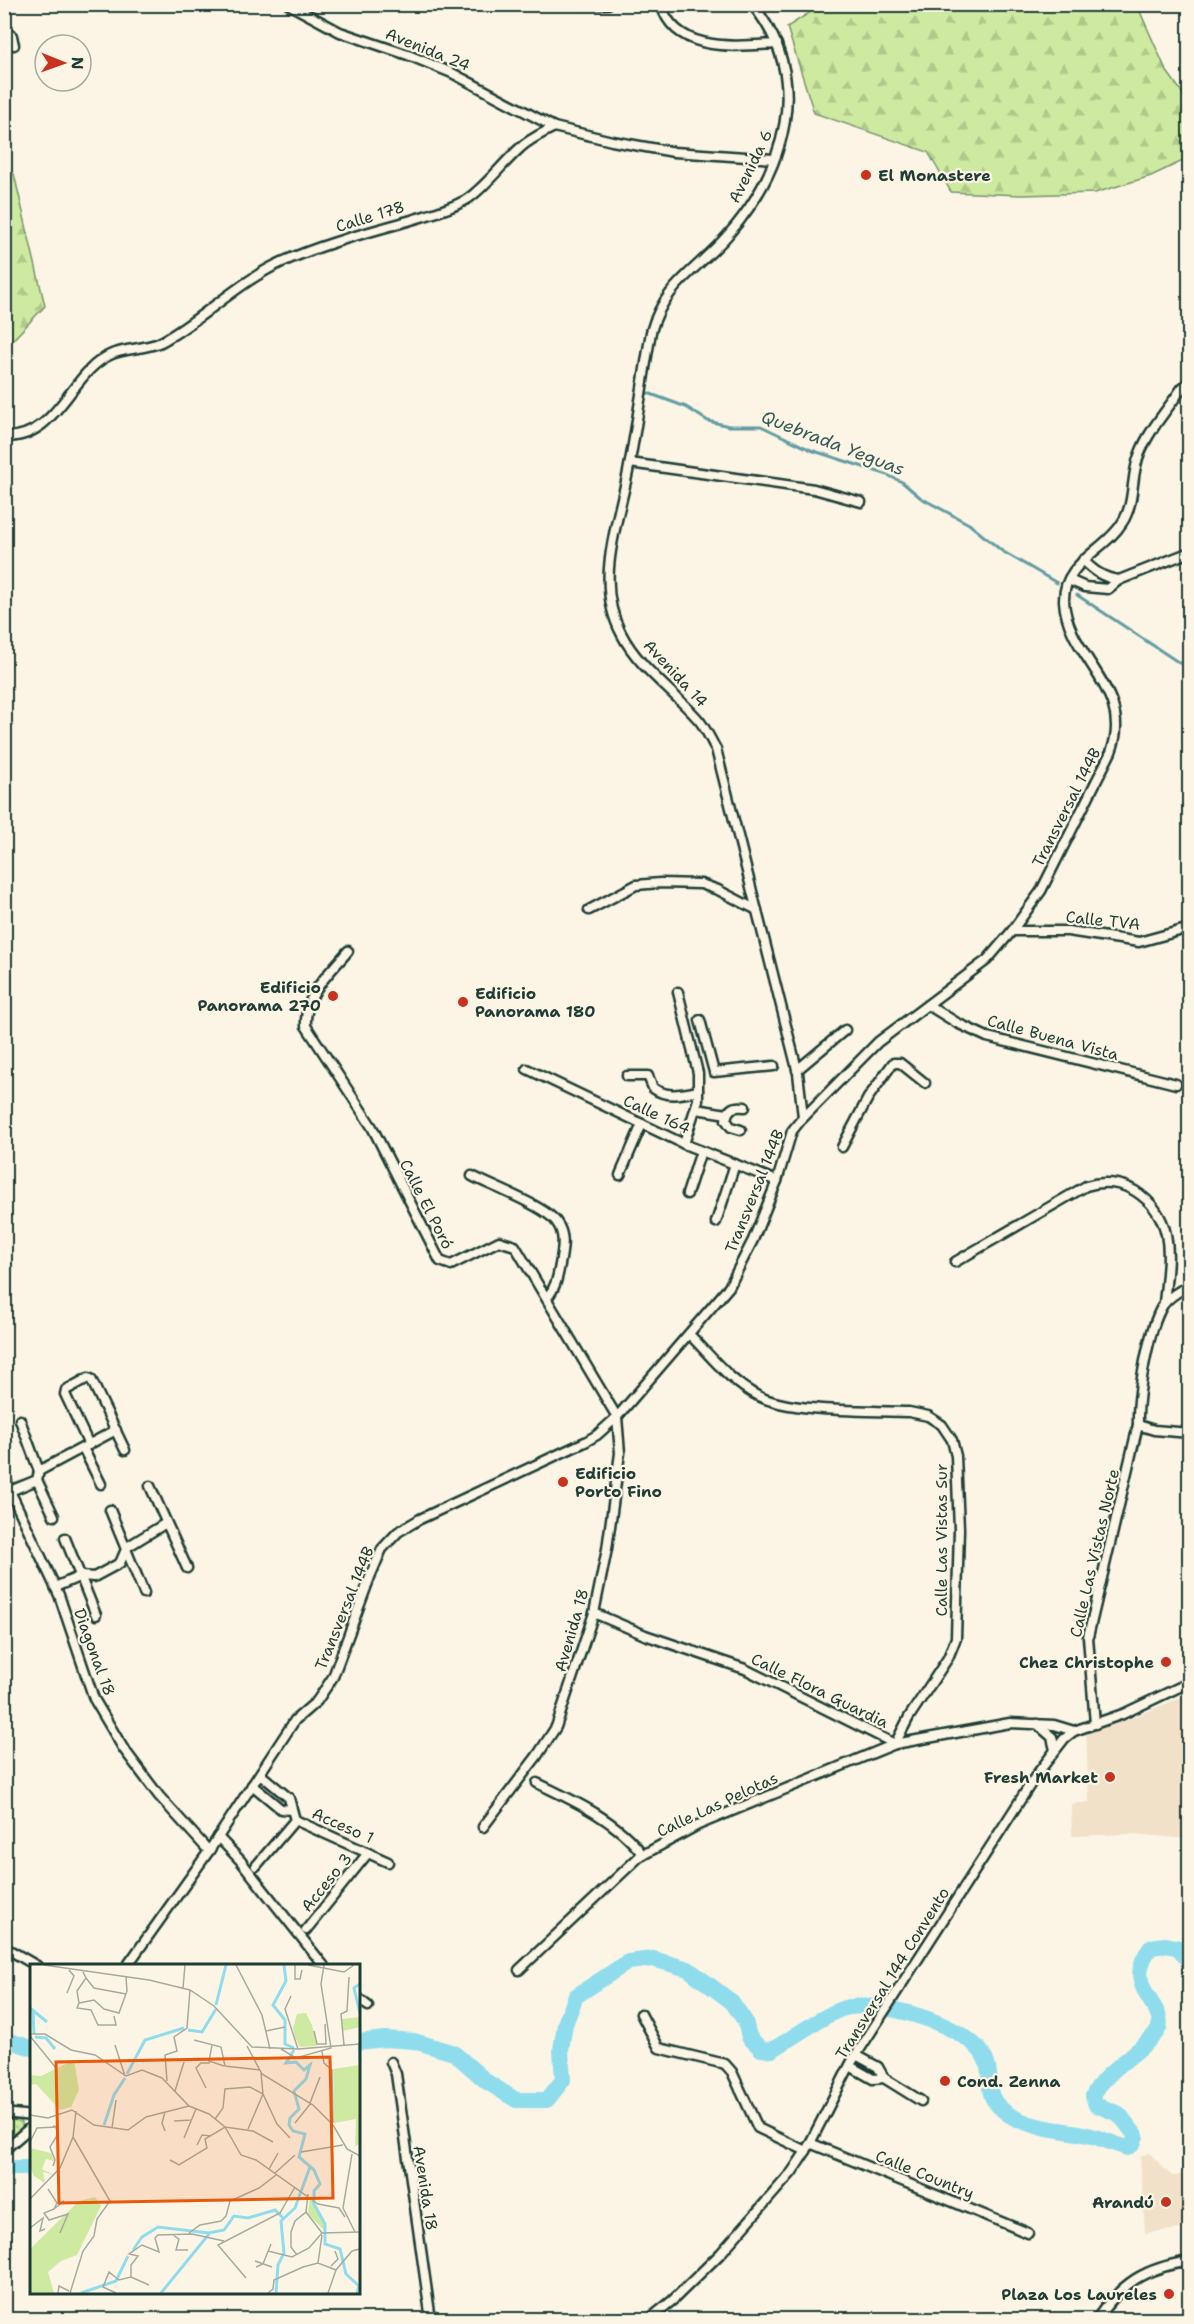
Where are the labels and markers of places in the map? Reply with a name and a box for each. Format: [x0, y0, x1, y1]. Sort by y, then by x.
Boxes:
place label: El Monastere [878, 165, 991, 186]
marker: El Monastere [859, 168, 873, 182]
place label: Edificio Panorama 270 [197, 977, 321, 1016]
place label: Edificio Panorama 180 [475, 983, 595, 1022]
marker: Edificio Panorama 270 [326, 989, 340, 1003]
marker: Edificio Panorama 180 [456, 995, 470, 1009]
place label: Edificio Porto Fino [575, 1463, 662, 1502]
marker: Edificio Porto Fino [556, 1475, 570, 1489]
place label: Chez Christophe [1019, 1652, 1154, 1673]
marker: Chez Christophe [1159, 1655, 1173, 1669]
place label: Fresh Market [984, 1767, 1098, 1788]
marker: Fresh Market [1103, 1770, 1117, 1784]
place label: Cond. Zenna [957, 2071, 1060, 2092]
marker: Cond. Zenna [938, 2074, 952, 2088]
place label: Arandú [1092, 2192, 1154, 2213]
marker: Arandú [1159, 2195, 1173, 2209]
place label: Plaza Los Laureles [1001, 2284, 1157, 2305]
marker: Plaza Los Laureles [1162, 2287, 1176, 2301]

